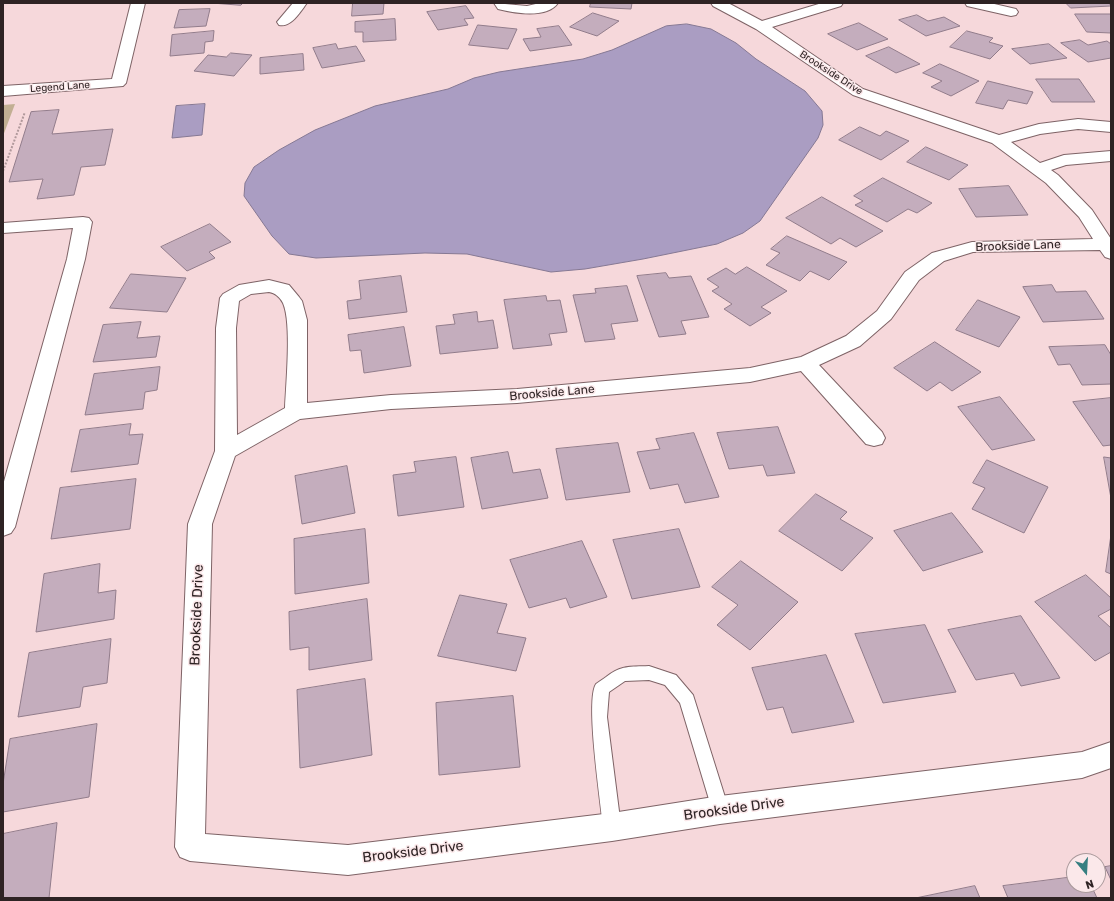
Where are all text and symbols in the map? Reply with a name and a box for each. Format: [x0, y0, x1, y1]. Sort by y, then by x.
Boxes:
street label: Brookside Drive [797, 48, 865, 98]
street label: Legend Lane [30, 79, 90, 95]
street label: Brookside Lane [975, 237, 1061, 255]
street label: Brookside Lane [509, 382, 595, 404]
street label: Brookside Drive [187, 564, 207, 666]
street label: Brookside Drive [683, 794, 785, 824]
street label: Brookside Drive [362, 837, 464, 867]
north arrow [1066, 853, 1106, 893]
text: N [1084, 877, 1095, 891]

